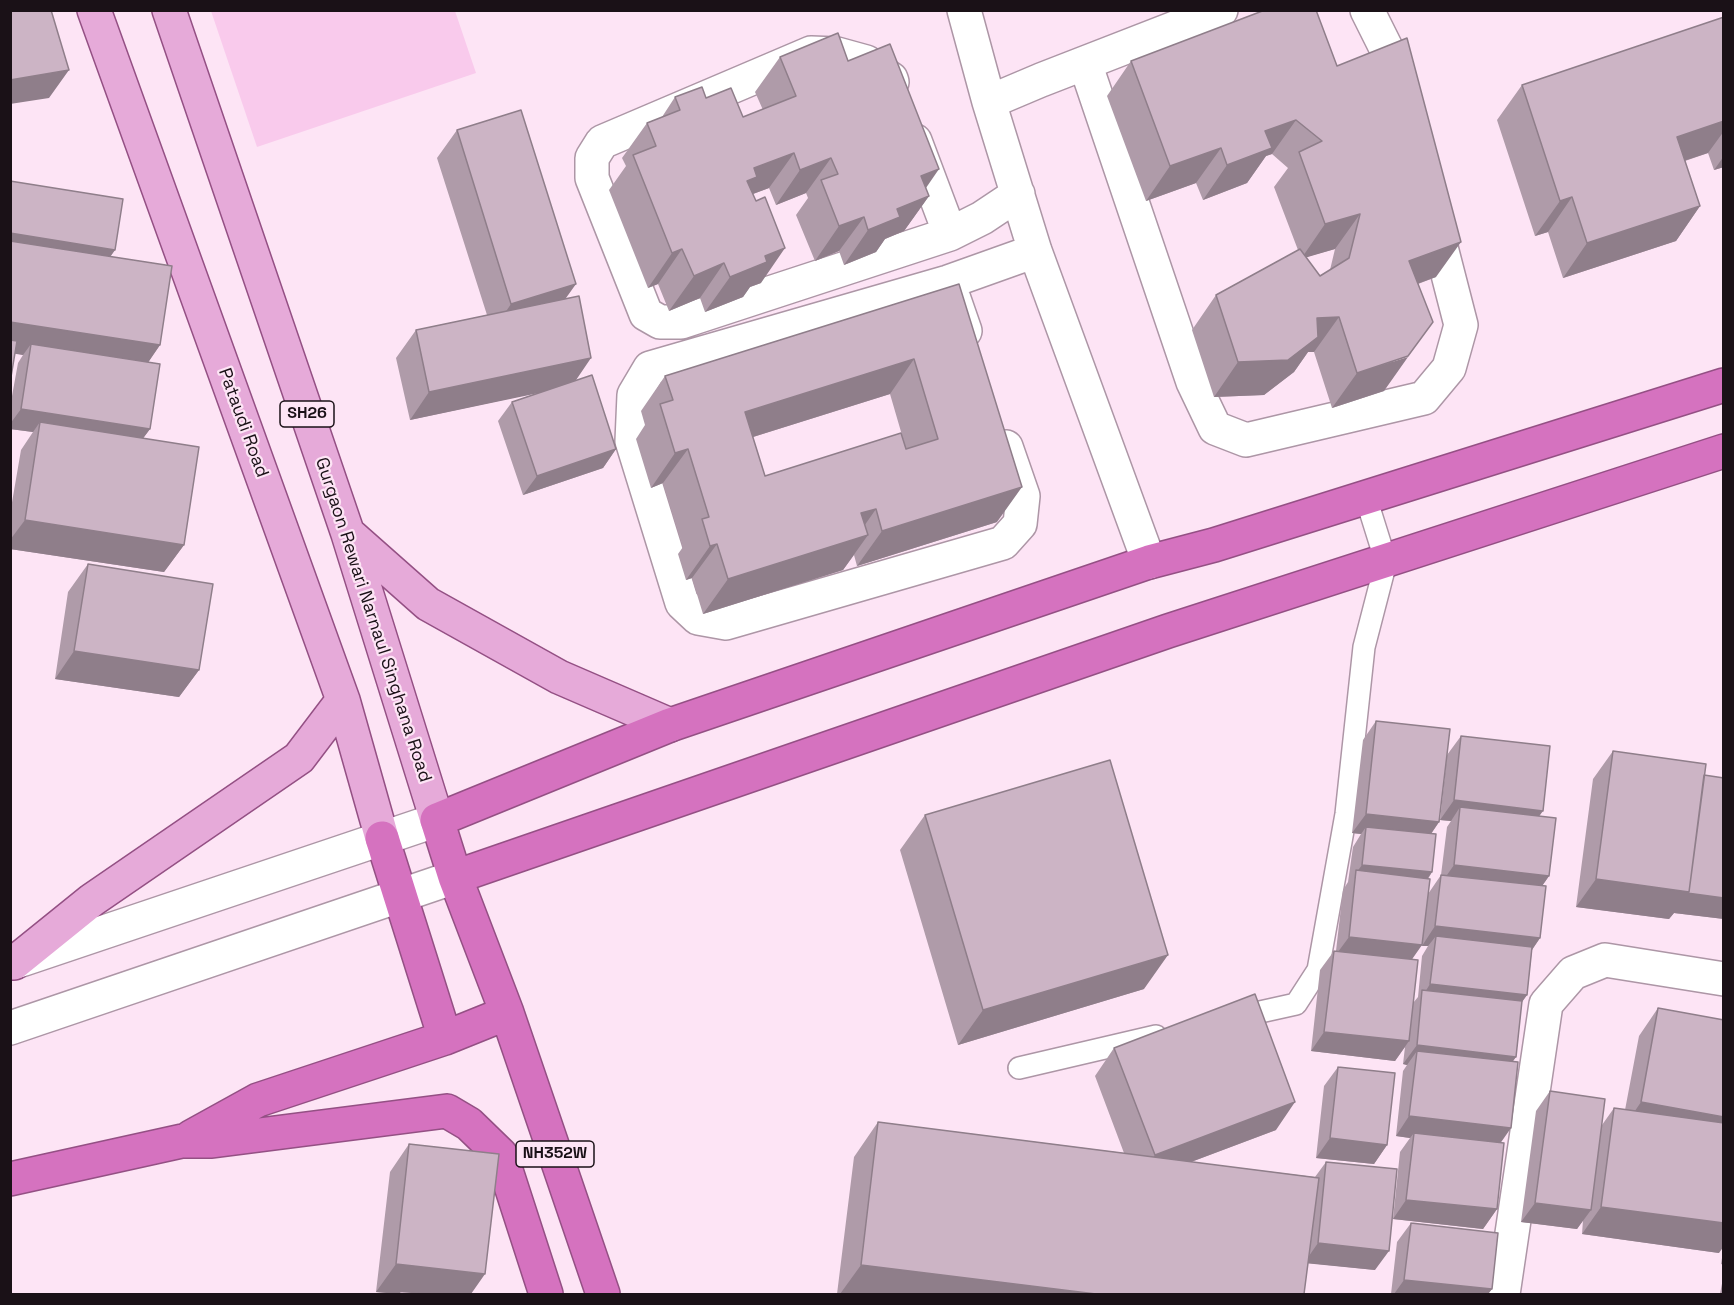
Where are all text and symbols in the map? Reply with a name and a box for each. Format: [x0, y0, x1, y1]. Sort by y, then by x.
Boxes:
street label: Pataudi Road [213, 365, 273, 481]
road number: SH26 [280, 401, 334, 427]
street label: Gurgaon Rewari Narnaul Singhana Road [310, 455, 436, 785]
road number: NH352W [516, 1141, 594, 1167]

